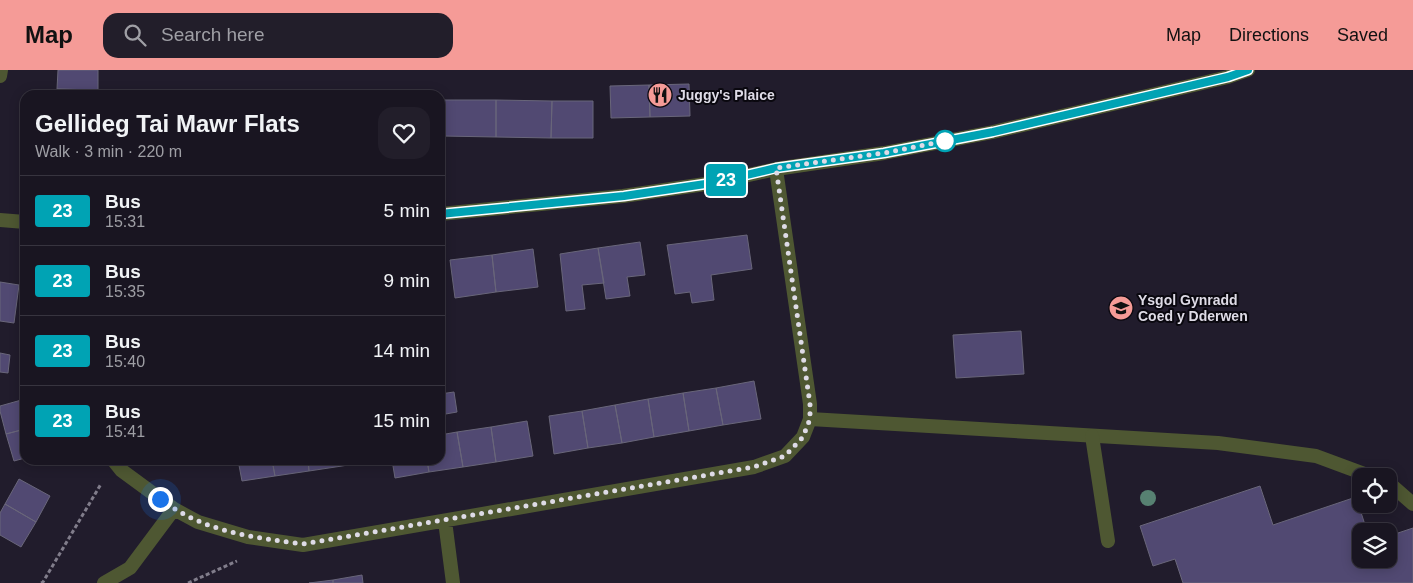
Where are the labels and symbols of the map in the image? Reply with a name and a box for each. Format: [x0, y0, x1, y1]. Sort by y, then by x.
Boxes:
restaurant icon: Juggy's Plaice [647, 82, 673, 108]
place label: Juggy's Plaice [678, 87, 775, 103]
unlabelled marker [934, 130, 956, 152]
line badge: 23 [704, 164, 748, 196]
place label: Ysgol Gynradd Coed y Dderwen [1138, 292, 1248, 324]
school or university icon: Ysgol Gynradd Coed y Dderwen [1108, 295, 1134, 321]
your location [148, 487, 173, 512]

